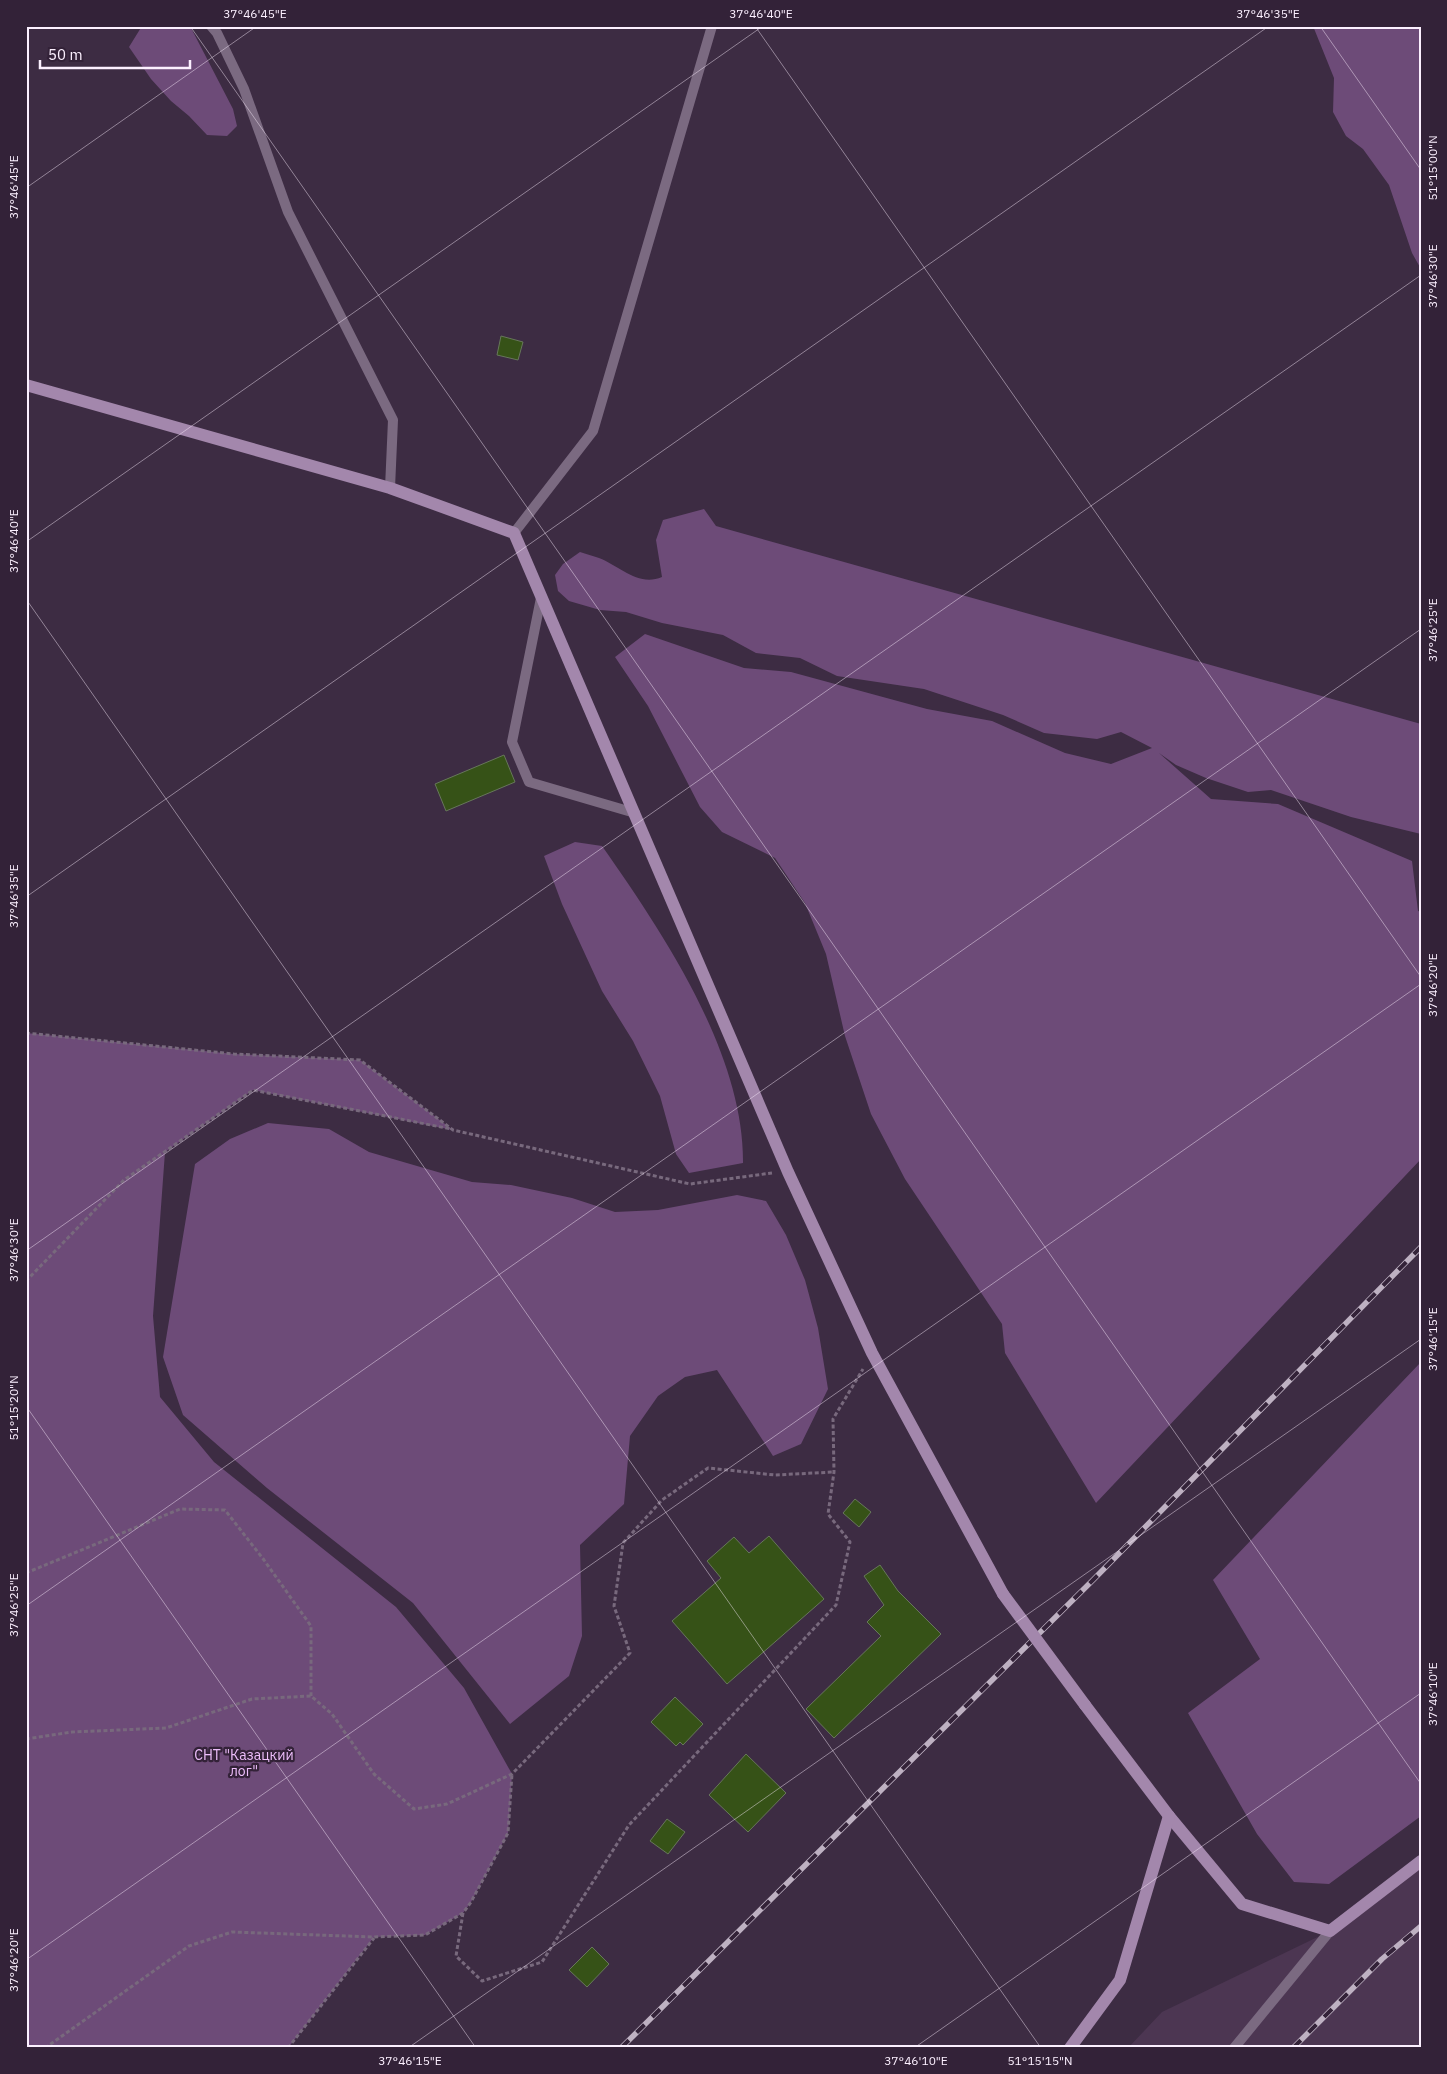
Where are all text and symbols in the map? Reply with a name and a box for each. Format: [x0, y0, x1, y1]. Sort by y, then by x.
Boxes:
text: 37°46'45"E [223, 6, 287, 21]
text: 37°46'40"E [729, 6, 793, 21]
text: 37°46'35"E [1236, 6, 1300, 21]
scale bar [40, 38, 190, 70]
text: 50 m [48, 45, 83, 64]
text: 51°15'00"N [1425, 135, 1440, 201]
text: 37°46'45"E [6, 155, 21, 219]
text: 37°46'30"E [1425, 244, 1440, 308]
text: 37°46'40"E [6, 509, 21, 573]
text: 37°46'25"E [1425, 598, 1440, 662]
text: 37°46'35"E [6, 864, 21, 928]
text: 37°46'20"E [1425, 953, 1440, 1017]
text: 37°46'30"E [6, 1218, 21, 1282]
text: 37°46'15"E [1425, 1307, 1440, 1371]
text: 51°15'20"N [6, 1375, 21, 1441]
text: 37°46'25"E [6, 1573, 21, 1637]
text: 37°46'10"E [1425, 1662, 1440, 1726]
park label: СНТ "Казацкий лог" [194, 1746, 294, 1780]
text: 37°46'20"E [6, 1928, 21, 1992]
text: 37°46'15"E [378, 2053, 442, 2068]
text: 37°46'10"E [884, 2053, 948, 2068]
text: 51°15'15"N [1007, 2053, 1073, 2068]

